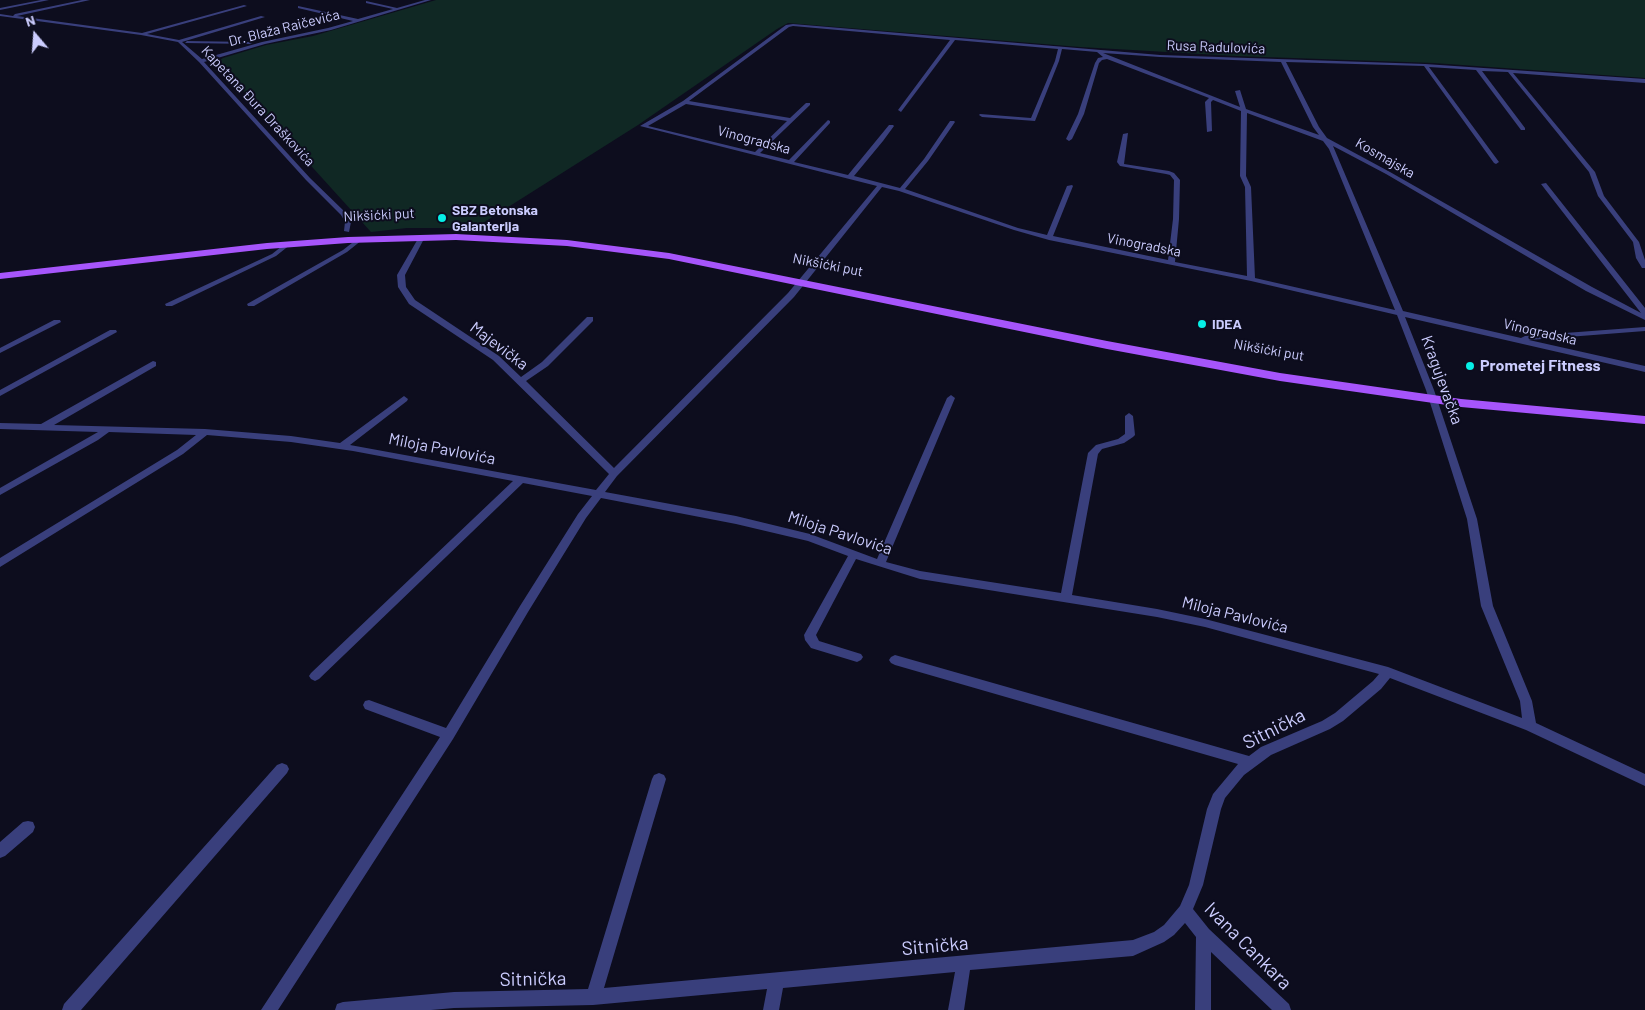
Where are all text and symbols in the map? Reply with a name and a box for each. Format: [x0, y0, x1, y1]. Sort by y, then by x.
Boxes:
street label: Dr. Blaža Raičevića [227, 6, 341, 50]
north arrow [10, 10, 60, 60]
text: N [23, 11, 37, 30]
street label: Rusa Radulovića [1166, 37, 1266, 57]
street label: Kapetana Đura Draškovića [198, 42, 318, 170]
street label: Vinogradska [716, 122, 792, 158]
street label: Kosmajska [1352, 134, 1418, 182]
place label: SBZ Betonska Galanterija [452, 202, 538, 234]
street label: Nikšićki put [343, 205, 415, 225]
marker: SBZ Betonska Galanterija [436, 212, 448, 224]
street label: Vinogradska [1106, 230, 1182, 260]
street label: Nikšićki put [791, 250, 865, 280]
street label: Vinogradska [1502, 315, 1578, 349]
place label: IDEA [1212, 316, 1242, 332]
street label: Majevička [466, 318, 532, 374]
marker: IDEA [1196, 318, 1208, 330]
street label: Kragujevačka [1417, 333, 1467, 427]
street label: Nikšićki put [1232, 336, 1306, 364]
place label: Prometej Fitness [1480, 356, 1601, 376]
marker: Prometej Fitness [1464, 360, 1476, 372]
street label: Miloja Pavlovića [387, 429, 497, 469]
street label: Miloja Pavlovića [785, 507, 895, 559]
street label: Miloja Pavlovića [1180, 593, 1290, 637]
street label: Sitnička [1239, 704, 1309, 754]
street label: Ivana Cankara [1200, 898, 1296, 994]
street label: Sitnička [901, 932, 969, 960]
street label: Sitnička [499, 967, 567, 991]

